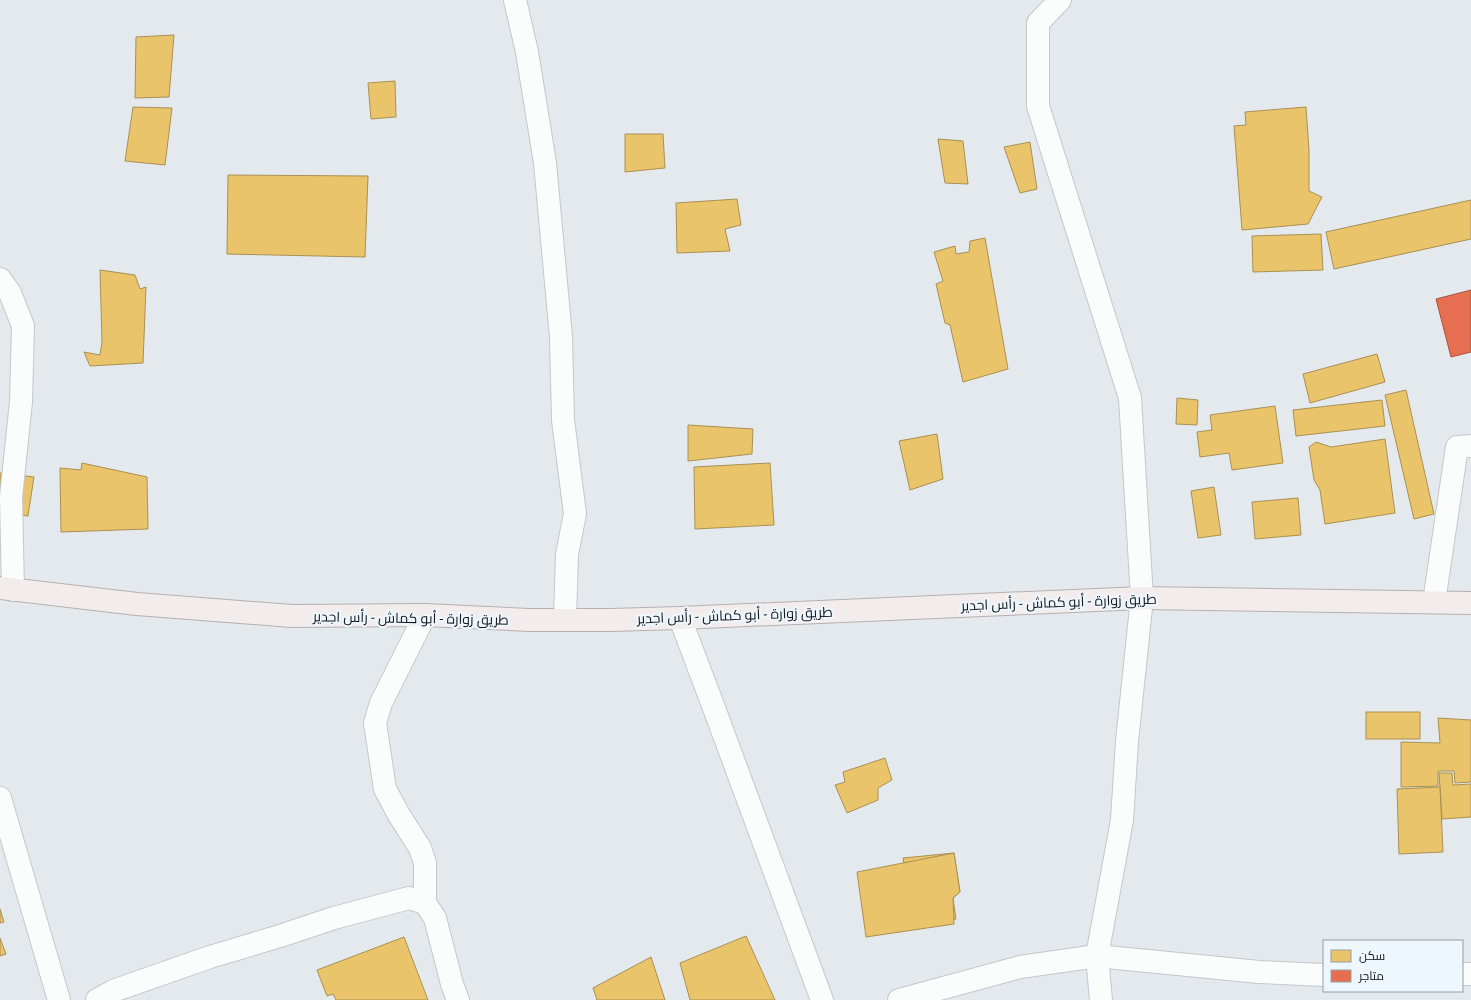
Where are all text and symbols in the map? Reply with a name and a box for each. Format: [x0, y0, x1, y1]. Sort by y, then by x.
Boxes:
street label: طريق زوارة - أبو كماش - رأس اجدير [960, 590, 1157, 614]
street label: طريق زوارة - أبو كماش - رأس اجدير [636, 603, 833, 627]
street label: طريق زوارة - أبو كماش - رأس اجدير [312, 607, 509, 629]
legend [1323, 940, 1463, 992]
text: سكن [1359, 949, 1385, 963]
text: متاجر [1358, 969, 1384, 983]

